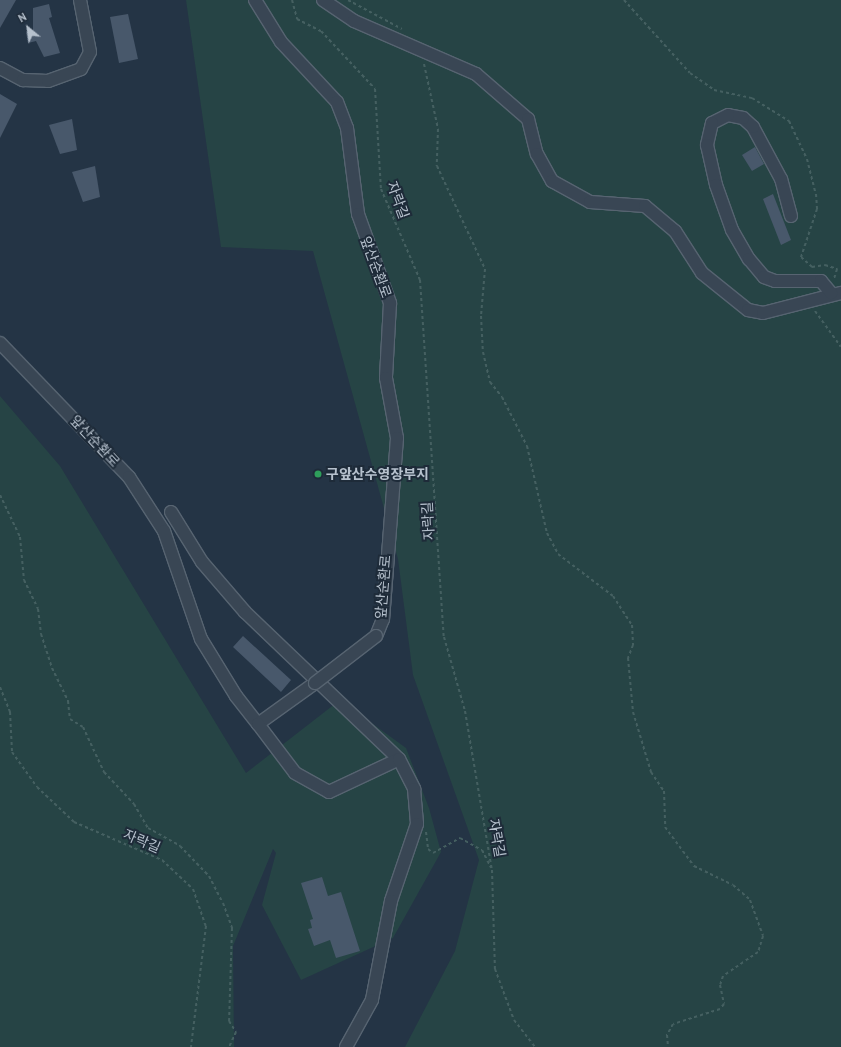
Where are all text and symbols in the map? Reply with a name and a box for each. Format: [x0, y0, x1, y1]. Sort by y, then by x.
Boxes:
north arrow [8, 8, 48, 48]
text: N [16, 10, 29, 25]
street label: 자락길 [383, 179, 413, 221]
street label: 앞산순환로 [357, 234, 395, 300]
street label: 앞산순환로 [67, 412, 123, 470]
place label: 구앞산수영장부지 [326, 466, 429, 482]
marker: 구앞산수영장부지 [313, 469, 323, 479]
street label: 자락길 [419, 501, 437, 541]
street label: 앞산순환로 [372, 554, 394, 620]
street label: 자락길 [485, 818, 509, 858]
street label: 자락길 [121, 826, 163, 856]

